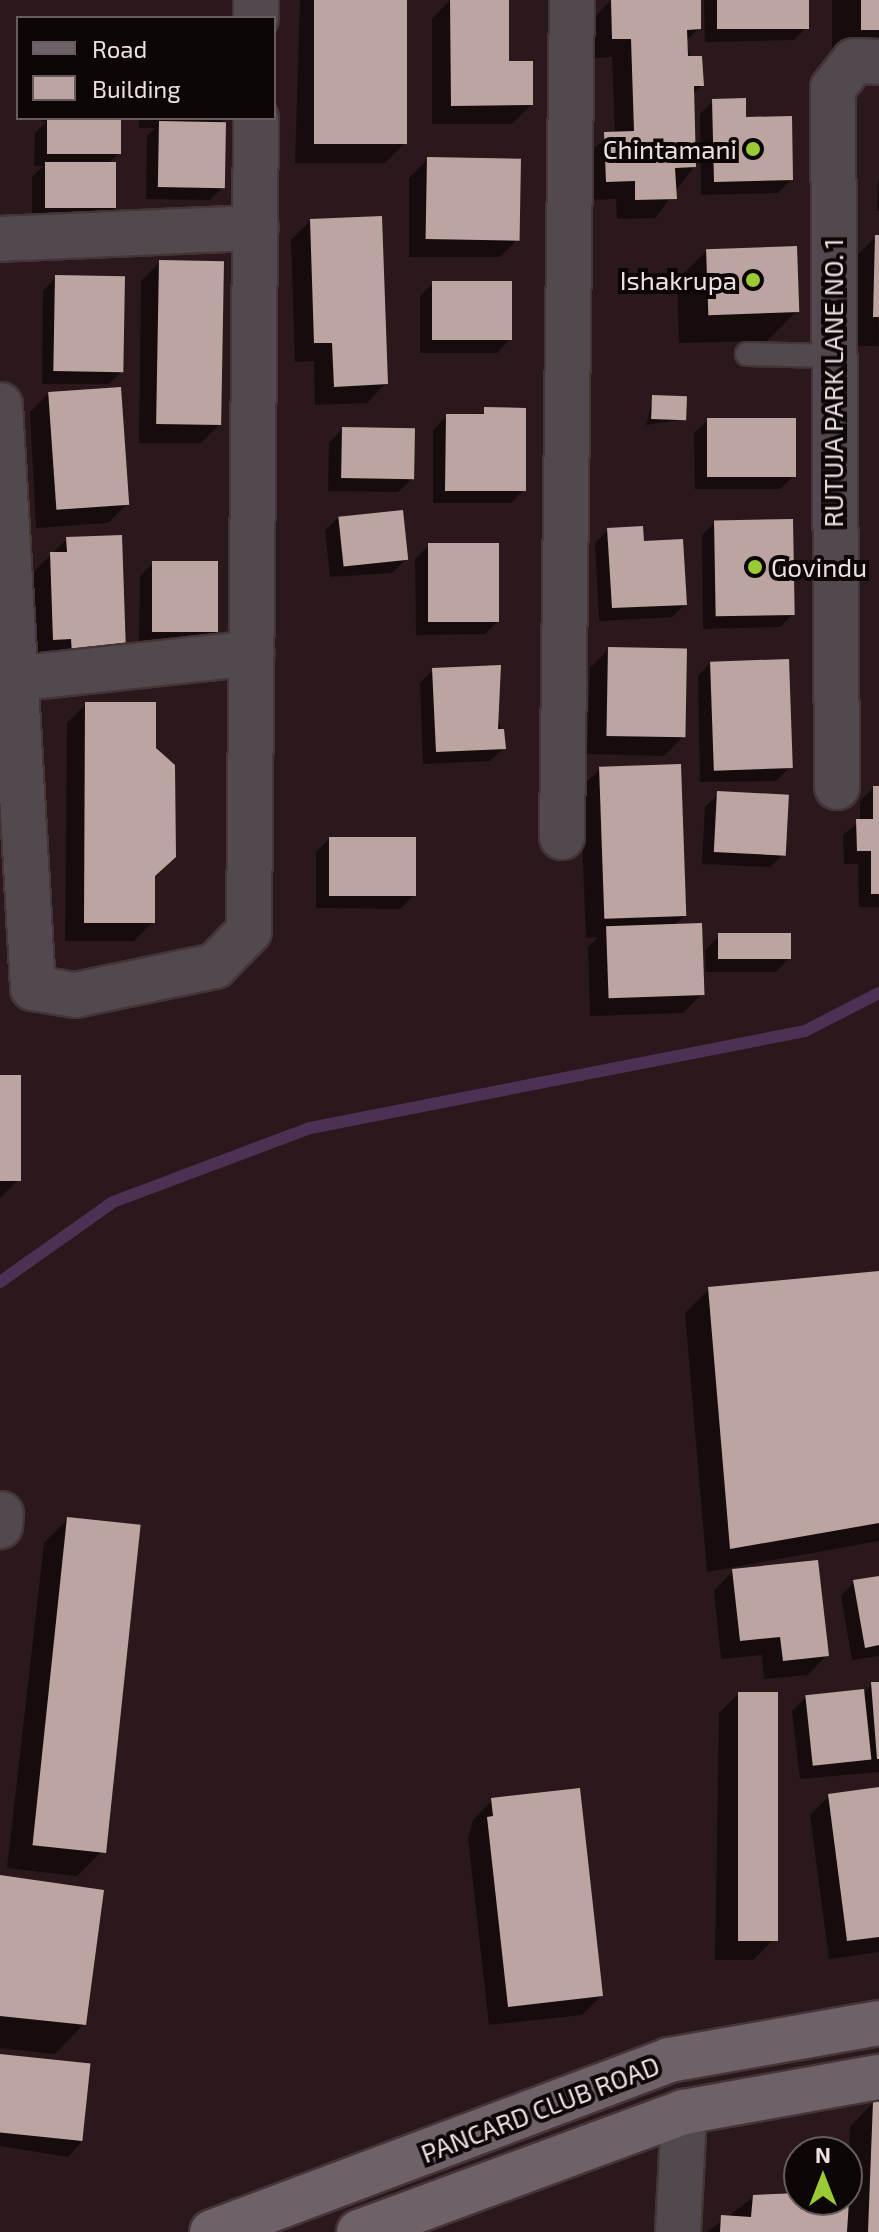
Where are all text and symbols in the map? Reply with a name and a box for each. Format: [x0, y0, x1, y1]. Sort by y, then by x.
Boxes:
legend [16, 16, 276, 120]
text: Road [92, 34, 147, 63]
text: Building [92, 74, 181, 103]
place label: Chintamani [603, 133, 737, 165]
marker: Chintamani [744, 140, 762, 158]
street label: RUTUJA PARK LANE NO. 1 [817, 238, 849, 528]
place label: Ishakrupa [620, 264, 737, 296]
marker: Ishakrupa [744, 271, 762, 289]
place label: Govindu [771, 551, 867, 583]
marker: Govindu [746, 558, 764, 576]
street label: PANCARD CLUB ROAD [416, 2049, 664, 2169]
north arrow [783, 2136, 863, 2216]
text: N [815, 2141, 831, 2167]

